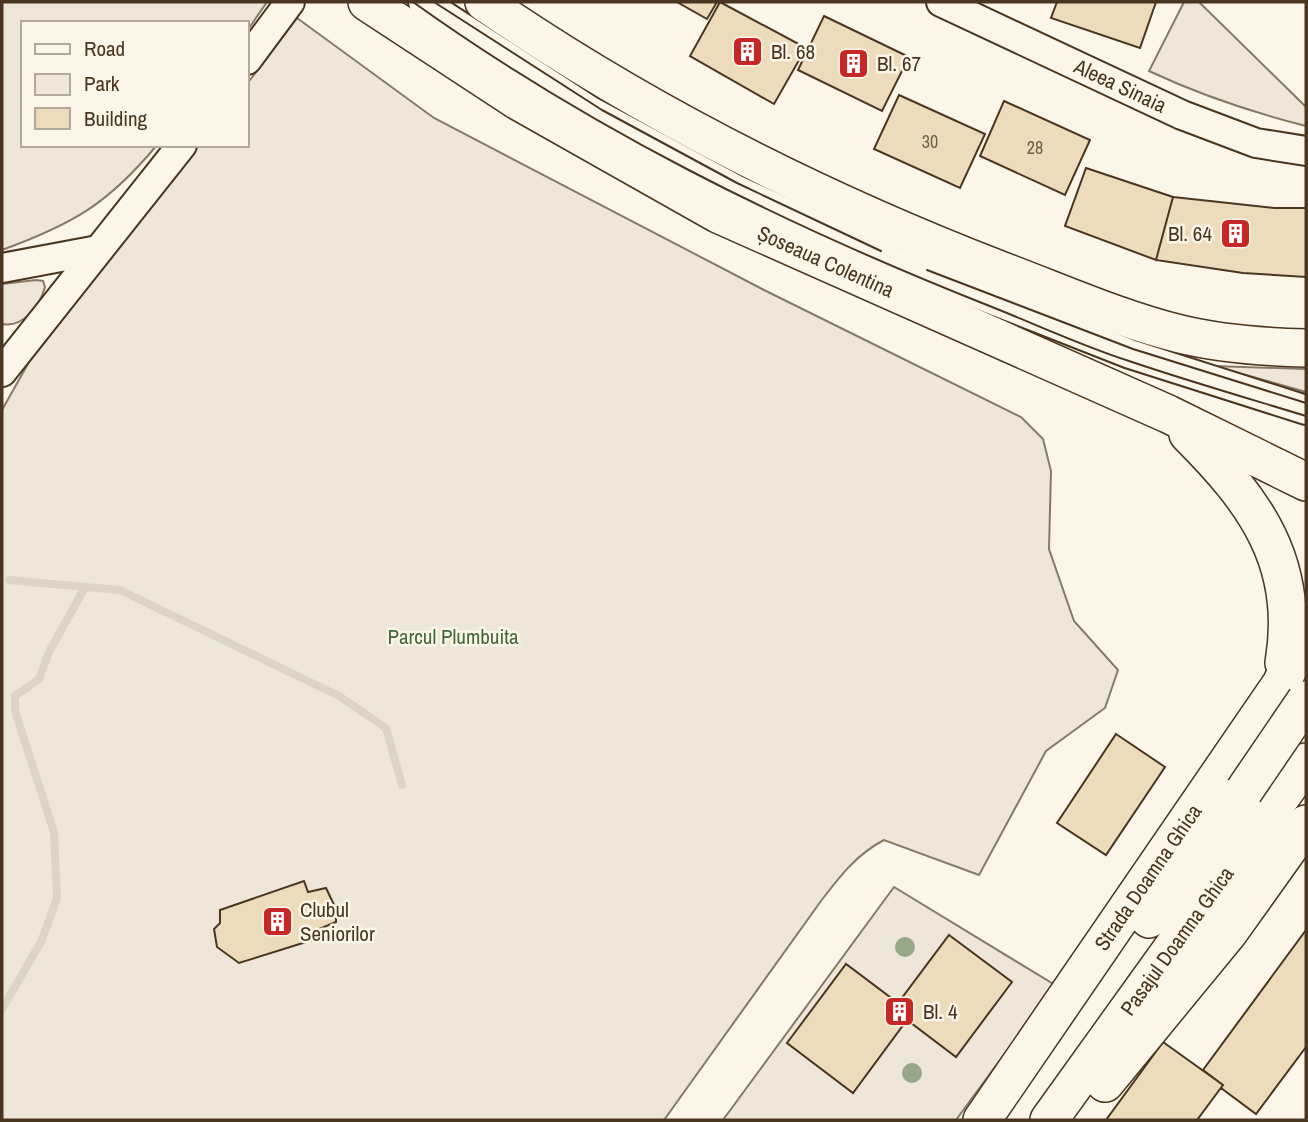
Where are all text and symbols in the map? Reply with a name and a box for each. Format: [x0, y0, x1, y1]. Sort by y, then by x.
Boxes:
legend [21, 21, 248, 147]
text: Road [84, 34, 125, 63]
building icon: Bl. 68 [731, 35, 765, 69]
place label: Bl. 68 [771, 37, 815, 66]
building icon: Bl. 67 [837, 47, 871, 81]
place label: Bl. 67 [877, 49, 921, 78]
street label: Aleea Sinaia [1069, 51, 1172, 120]
text: Park [84, 69, 120, 98]
text: Building [84, 104, 148, 133]
house number: 30 [922, 129, 938, 154]
house number: 28 [1027, 135, 1043, 160]
building icon: Bl. 64 [1218, 217, 1252, 251]
street label: Șoseaua Colentina [753, 218, 899, 305]
place label: Bl. 64 [1168, 219, 1212, 248]
park label: Parcul Plumbuita [387, 622, 519, 651]
street label: Strada Doamna Ghica [1087, 798, 1209, 956]
street label: Pasajul Doamna Ghica [1113, 860, 1241, 1021]
place label: Clubul Seniorilor [300, 895, 375, 948]
building icon: Clubul Seniorilor [260, 905, 294, 939]
building icon: Bl. 4 [883, 995, 917, 1029]
place label: Bl. 4 [923, 997, 958, 1026]

